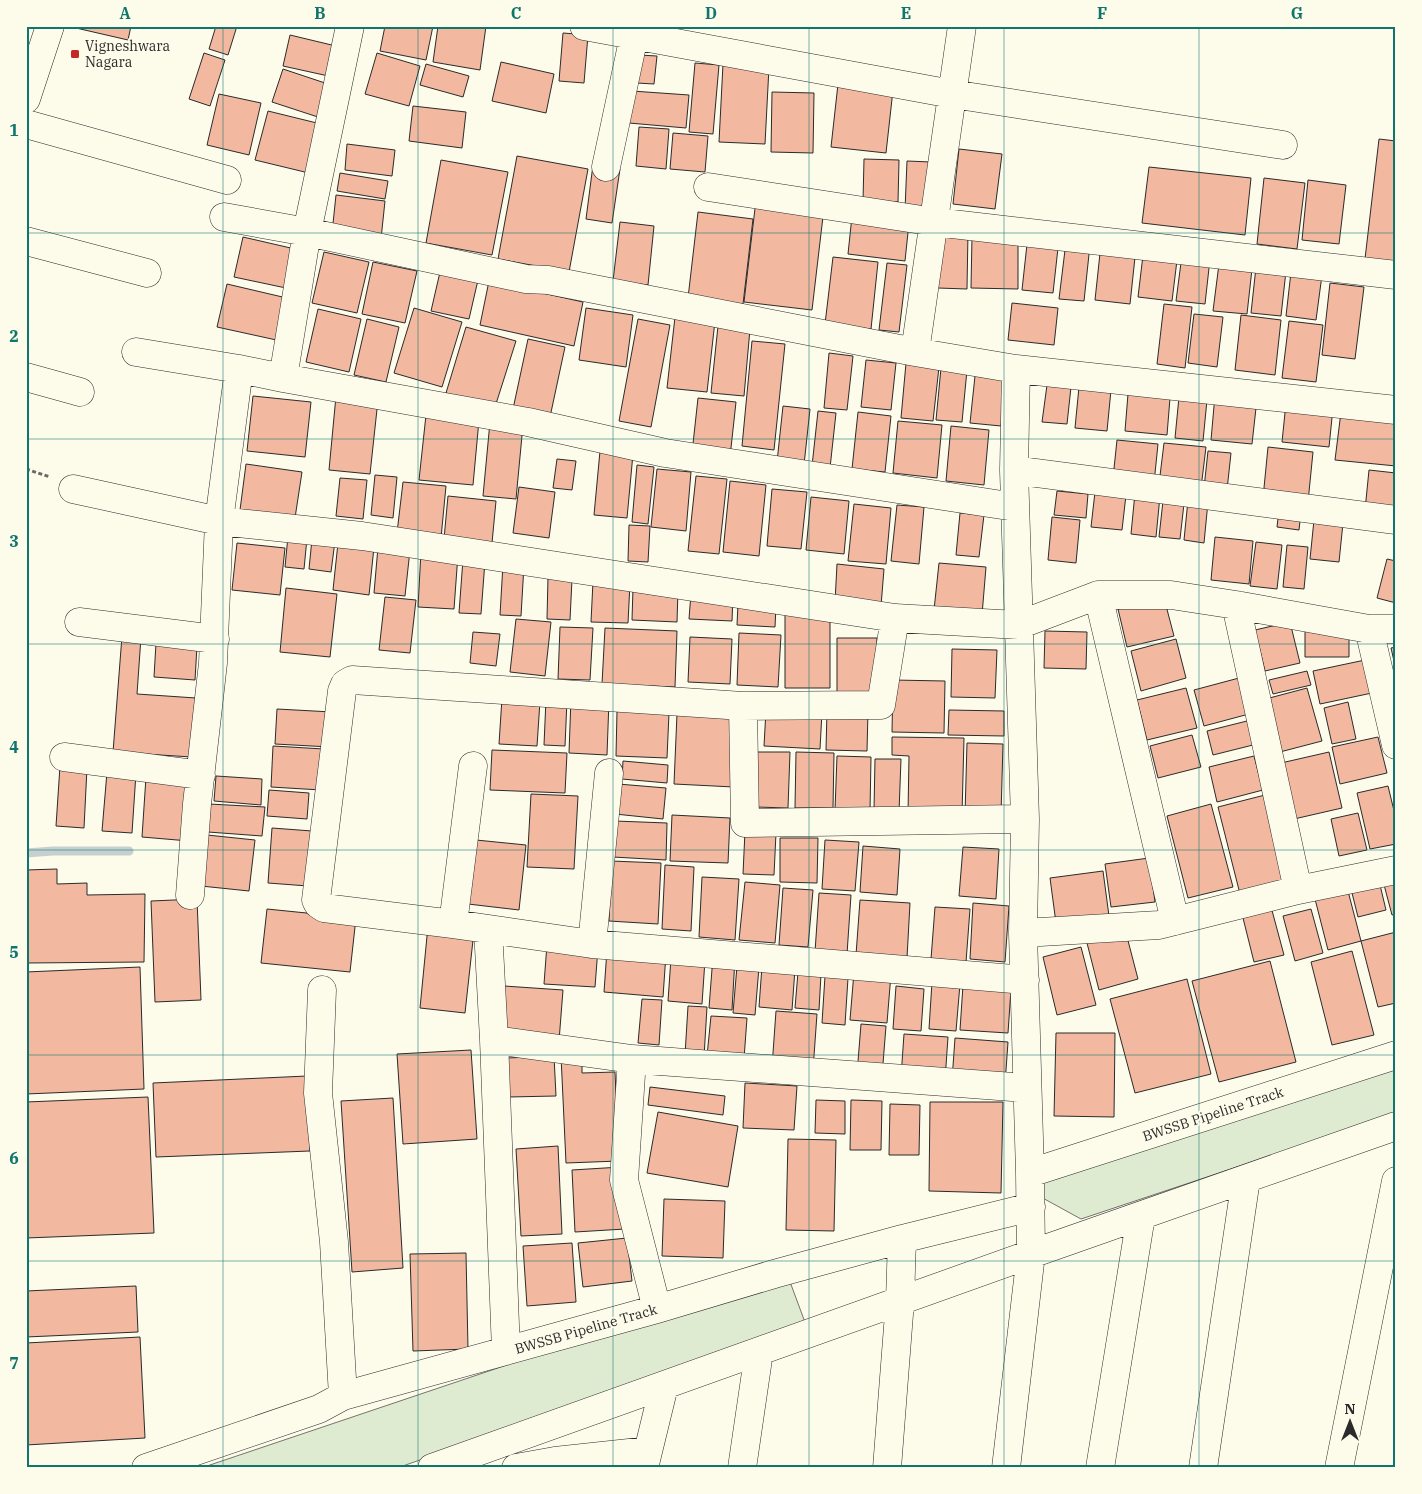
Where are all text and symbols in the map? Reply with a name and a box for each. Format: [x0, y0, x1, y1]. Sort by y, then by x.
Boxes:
text: A [119, 3, 131, 23]
text: B [314, 3, 326, 23]
text: C [511, 3, 521, 23]
text: D [705, 3, 717, 23]
text: E [901, 3, 911, 23]
text: F [1097, 3, 1107, 23]
text: G [1291, 3, 1303, 23]
place label: Vigneshwara Nagara [85, 37, 171, 71]
marker: Vigneshwara Nagara [69, 48, 81, 60]
text: 1 [9, 120, 19, 140]
text: 2 [9, 326, 19, 346]
text: 3 [9, 531, 19, 551]
text: 4 [9, 737, 19, 757]
text: 5 [9, 942, 19, 962]
street label: BWSSB Pipeline Track [1140, 1082, 1287, 1145]
text: 6 [9, 1148, 19, 1168]
street label: BWSSB Pipeline Track [513, 1300, 660, 1358]
text: 7 [9, 1353, 19, 1373]
north arrow [1324, 1396, 1374, 1446]
text: N [1344, 1400, 1356, 1418]

